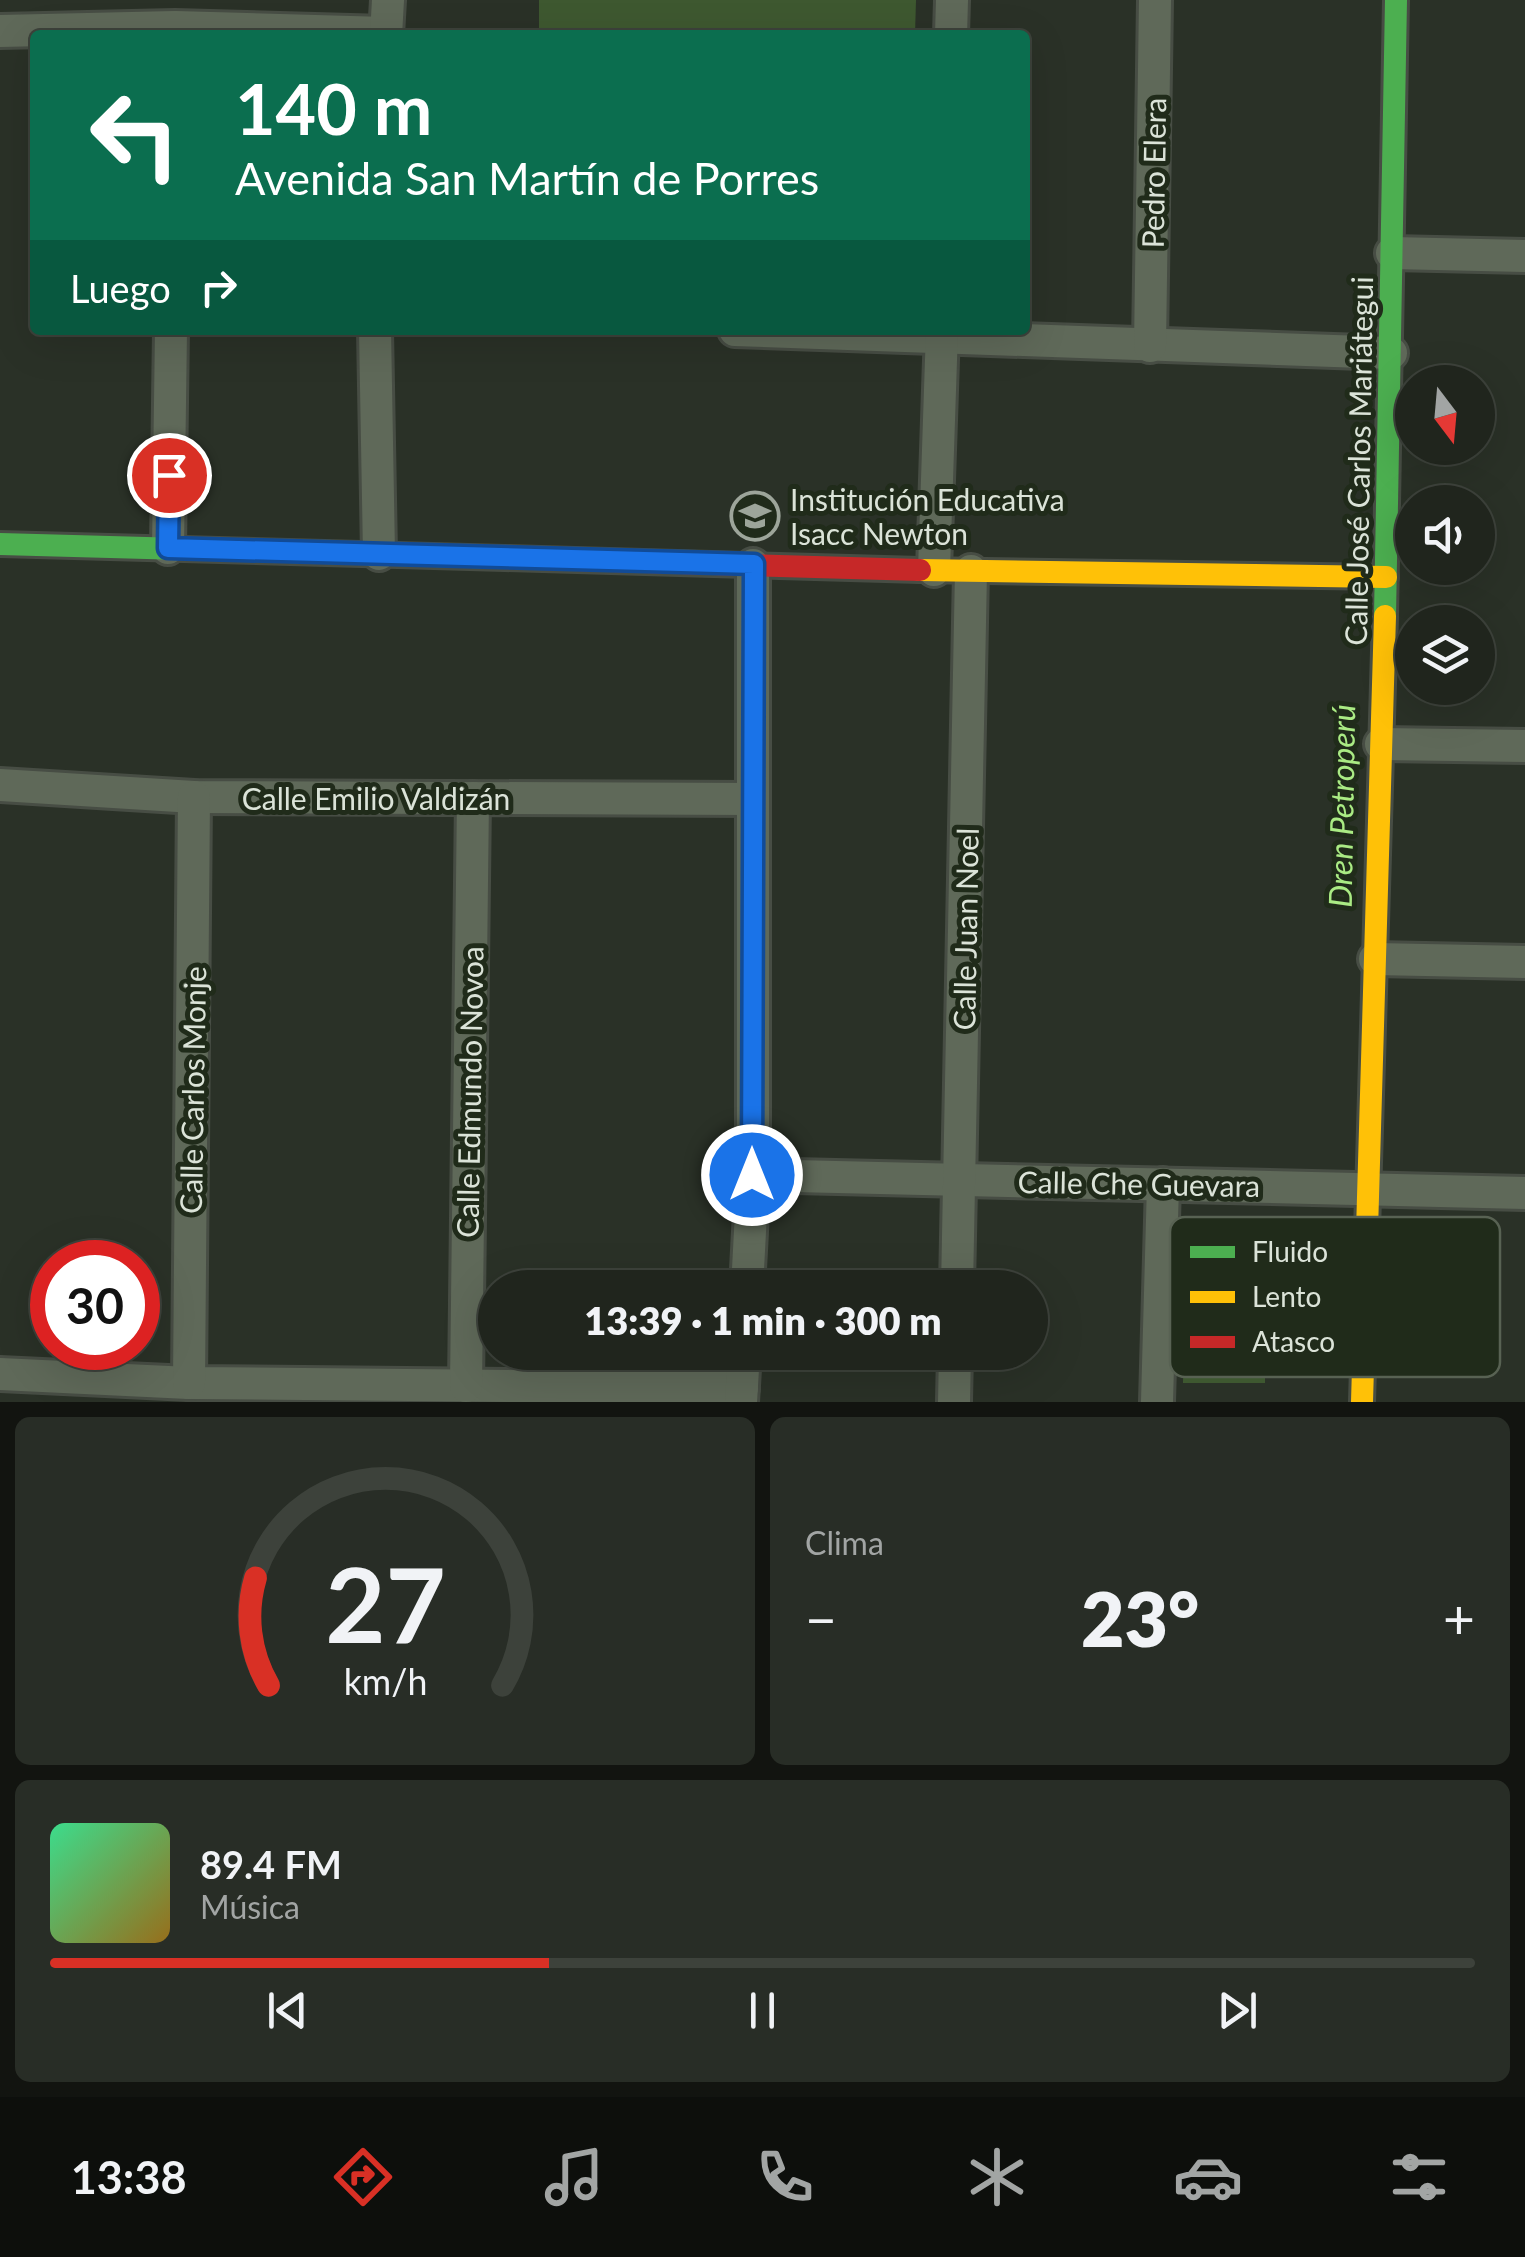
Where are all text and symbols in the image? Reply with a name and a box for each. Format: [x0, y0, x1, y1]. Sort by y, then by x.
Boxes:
text: 140 m [235, 66, 432, 150]
icon: left [70, 70, 200, 200]
street label: Pedro Elera [1134, 97, 1172, 249]
text: Avenida San Martín de Porres [235, 151, 819, 205]
icon: right [191, 260, 246, 315]
text: Luego [70, 265, 171, 311]
street label: Calle José Carlos Mariátegui [1337, 276, 1379, 646]
north arrow [1395, 365, 1495, 465]
map controls [1395, 365, 1495, 705]
pin [127, 433, 212, 518]
icon: arrive [142, 448, 197, 503]
place label: Institución Educativa Isacc Newton [790, 481, 1065, 551]
button: sound [1395, 485, 1495, 585]
school or university icon: Institución Educativa Isacc Newton [729, 490, 781, 542]
button: layers [1395, 605, 1495, 705]
water label: Dren Petroperú [1320, 704, 1362, 908]
street label: Calle Emilio Valdizán [242, 780, 510, 816]
street label: Calle Juan Noel [945, 827, 985, 1031]
street label: Calle Edmundo Novoa [448, 946, 490, 1238]
street label: Calle Carlos Monje [172, 966, 212, 1214]
position arrow [700, 1123, 804, 1227]
street label: Calle Che Guevara [1017, 1163, 1261, 1203]
legend [1170, 1217, 1500, 1377]
text: Fluido [1252, 1234, 1328, 1268]
speed limit sign: 30 [30, 1240, 160, 1370]
text: Lento [1252, 1279, 1321, 1313]
text: 13:39 · 1 min · 300 m [584, 1297, 942, 1343]
text: Atasco [1252, 1324, 1335, 1358]
text: Clima [805, 1523, 884, 1562]
text: 27 [325, 1540, 445, 1665]
text: 23° [1081, 1573, 1199, 1663]
text: − [805, 1585, 837, 1651]
text: + [1443, 1585, 1475, 1651]
text: km/h [343, 1660, 427, 1703]
text: 89.4 FM [200, 1841, 342, 1887]
text: Música [200, 1887, 300, 1926]
icon: previous [260, 1983, 315, 2038]
icon: pause [735, 1983, 790, 2038]
icon: next [1210, 1983, 1265, 2038]
icon: directions [328, 2142, 398, 2212]
icon: music [539, 2142, 609, 2212]
icon: phone [750, 2142, 820, 2212]
icon: climate [962, 2142, 1032, 2212]
icon: car [1173, 2142, 1243, 2212]
icon: filters [1384, 2142, 1454, 2212]
text: 13:38 [71, 2150, 187, 2204]

